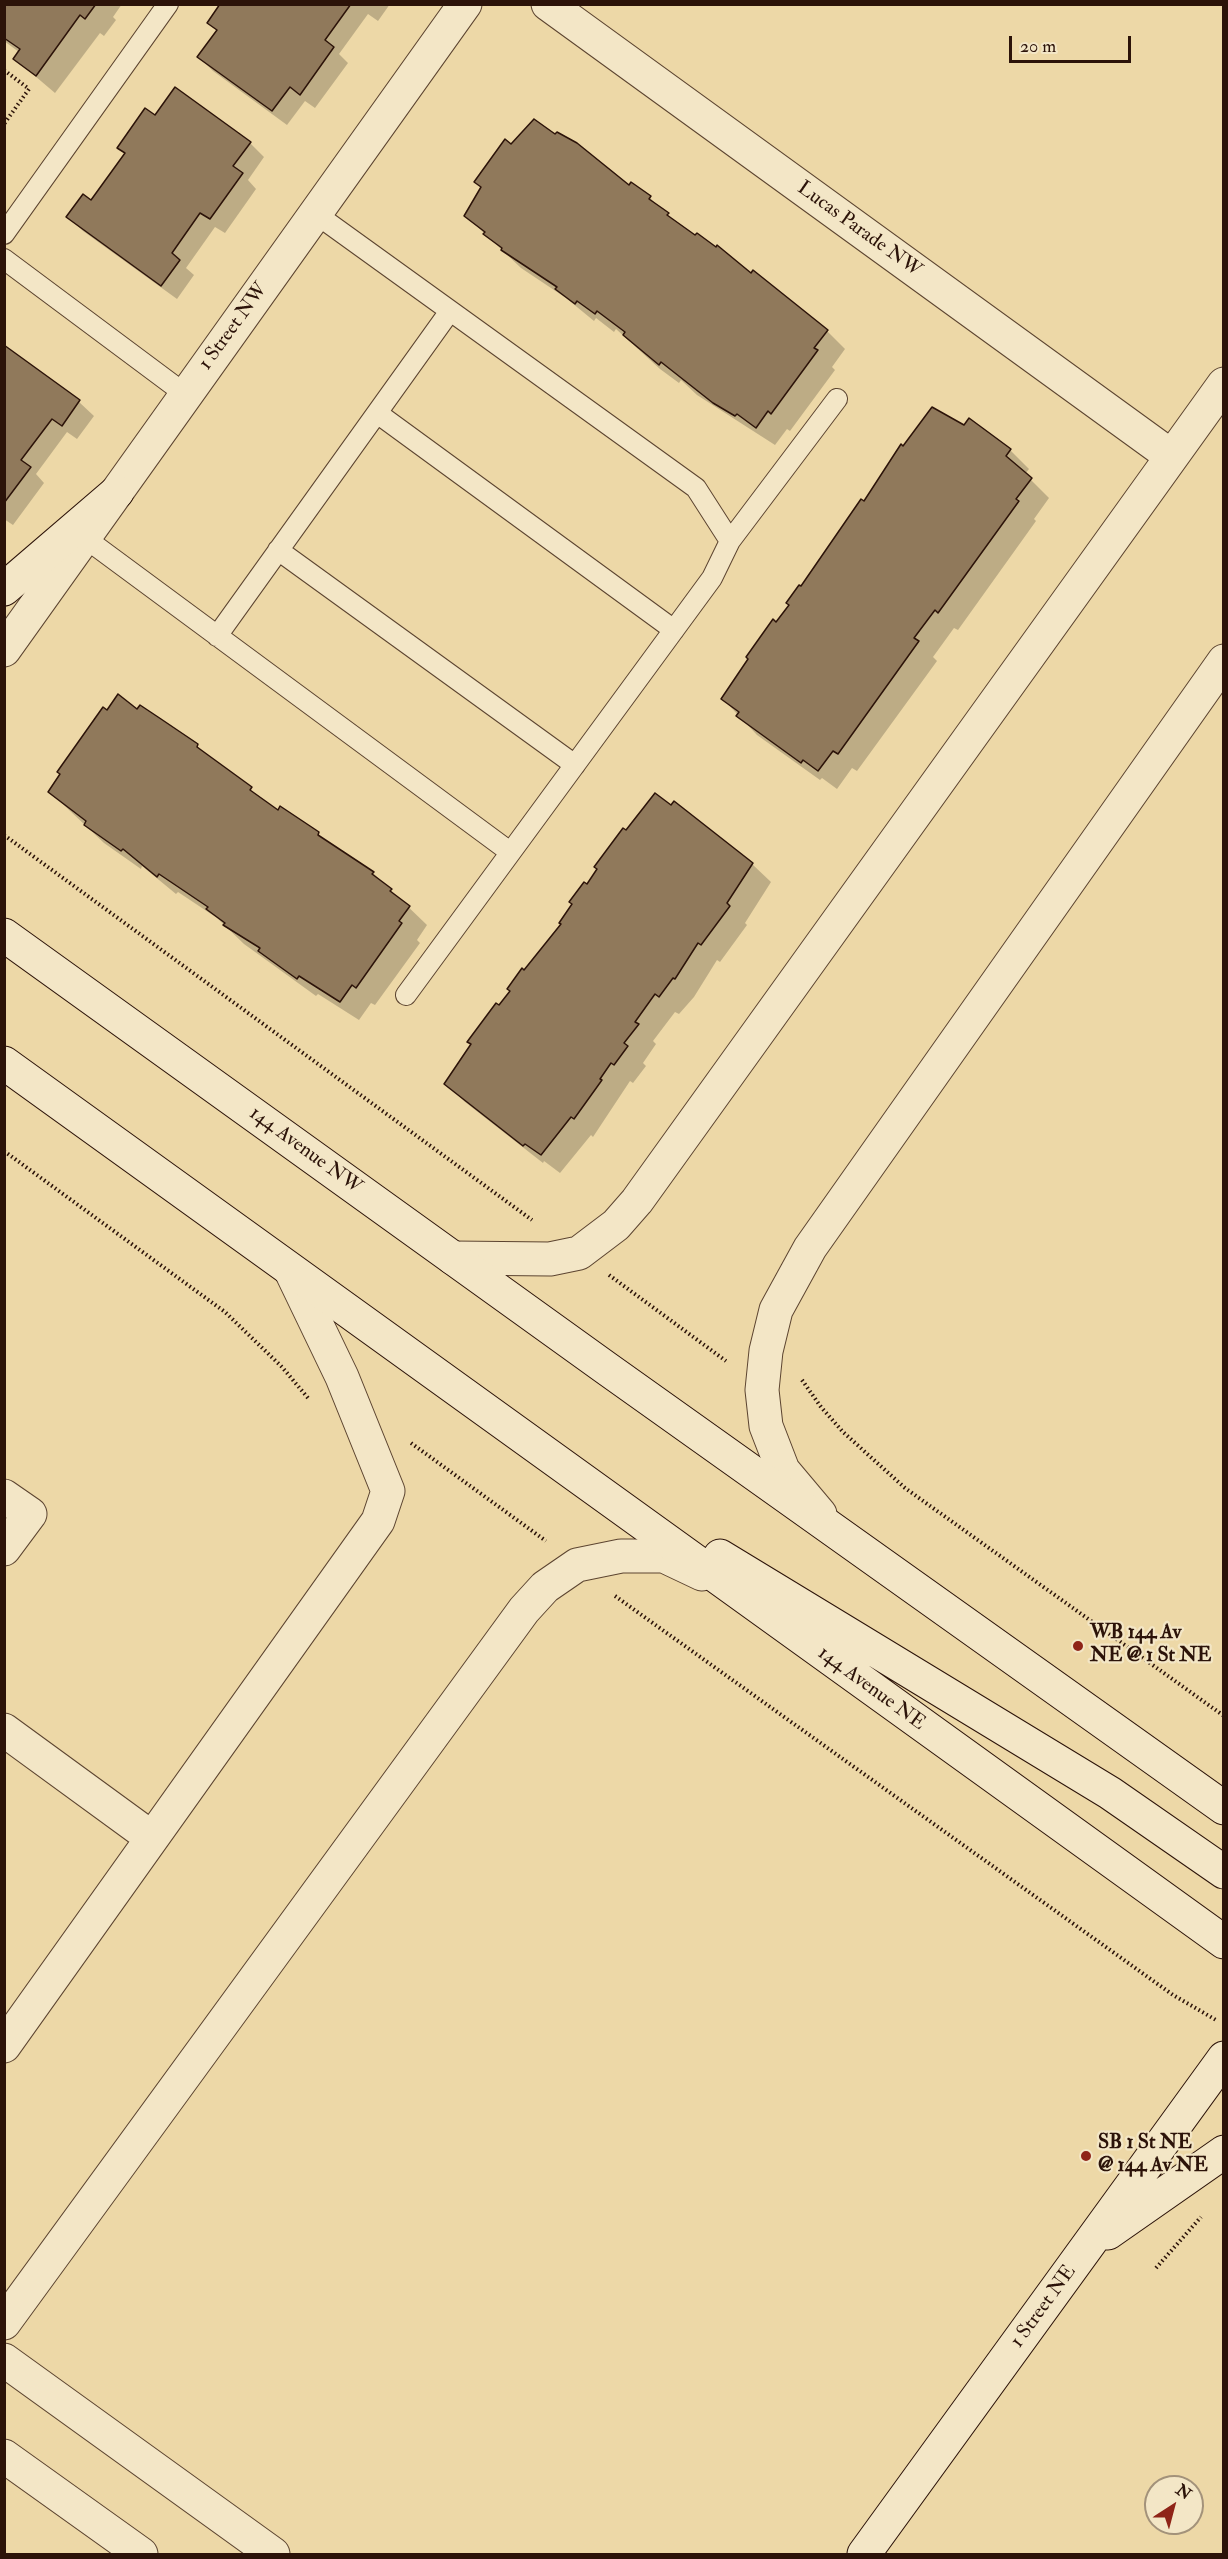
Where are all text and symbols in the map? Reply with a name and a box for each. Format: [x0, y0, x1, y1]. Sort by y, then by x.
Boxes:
scale bar [1012, 24, 1134, 62]
text: 20 m [1020, 35, 1056, 58]
street label: Lucas Parade NW [792, 177, 926, 283]
street label: 1 Street NW [194, 279, 274, 375]
street label: 144 Avenue NW [244, 1102, 366, 1200]
place label: WB 144 Av NE @ 1 St NE [1090, 1622, 1212, 1669]
marker: WB 144 Av NE @ 1 St NE [1071, 1639, 1085, 1653]
street label: 144 Avenue NE [812, 1642, 930, 1736]
place label: SB 1 St NE @ 144 Av NE [1098, 2132, 1208, 2179]
marker: SB 1 St NE @ 144 Av NE [1079, 2149, 1093, 2163]
street label: 1 Street NE [1006, 2261, 1082, 2353]
north arrow [1144, 2475, 1204, 2535]
text: N [1172, 2480, 1195, 2504]

